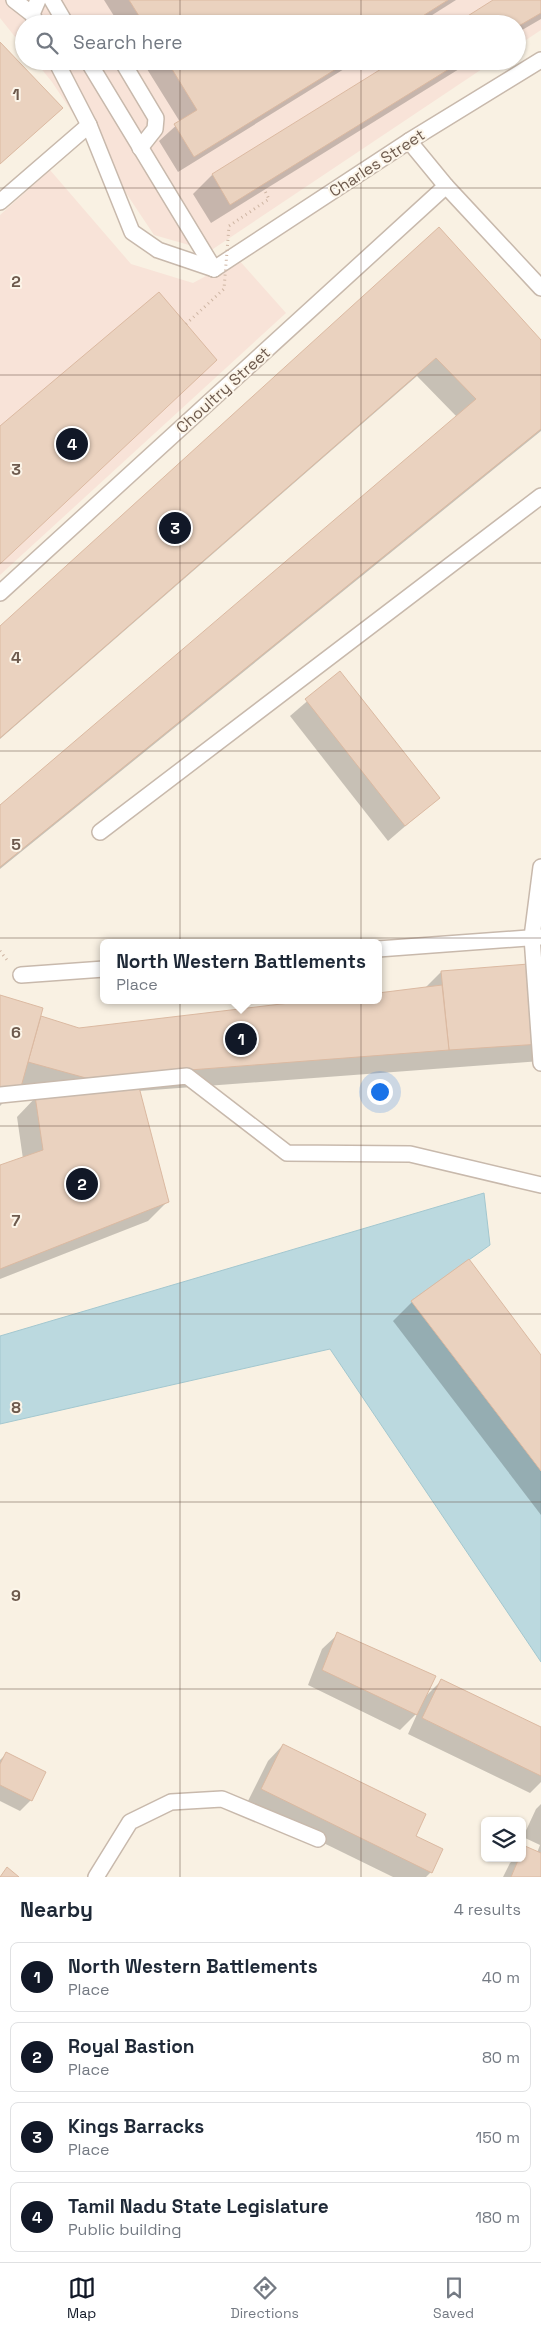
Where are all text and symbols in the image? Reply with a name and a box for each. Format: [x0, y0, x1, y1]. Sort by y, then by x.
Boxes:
search box [15, 15, 526, 70]
icon: search [33, 29, 61, 57]
text: Search here [73, 30, 183, 55]
text: 1 [12, 84, 20, 105]
street label: Charles Street [325, 124, 429, 202]
text: 2 [11, 271, 21, 292]
street label: Choultry Street [171, 342, 275, 438]
pin: 4 [56, 425, 88, 463]
text: 3 [11, 459, 21, 480]
pin: 3 [159, 509, 191, 547]
text: 4 [11, 647, 21, 668]
text: 5 [11, 834, 21, 855]
popup [100, 939, 382, 1004]
text: North Western Battlements [116, 949, 366, 974]
text: Place [116, 974, 158, 995]
pin: 1 [225, 1020, 257, 1058]
text: 6 [11, 1022, 21, 1043]
your location [367, 1079, 393, 1105]
pin: 2 [66, 1165, 98, 1203]
text: 7 [12, 1210, 21, 1231]
text: 8 [11, 1397, 21, 1418]
text: 9 [11, 1585, 21, 1606]
map controls [481, 1817, 526, 1862]
button: layers [481, 1817, 526, 1862]
text: Nearby [20, 1896, 93, 1923]
text: 4 results [454, 1899, 521, 1920]
text: North Western Battlements [68, 1954, 318, 1979]
text: 1 [33, 1967, 41, 1988]
text: 40 m [482, 1967, 520, 1988]
text: Place [68, 1979, 110, 2000]
text: Royal Bastion [68, 2034, 195, 2059]
text: 2 [32, 2047, 42, 2068]
text: 80 m [482, 2047, 520, 2068]
text: Place [68, 2059, 110, 2080]
text: Kings Barracks [68, 2114, 204, 2139]
text: 3 [32, 2127, 42, 2148]
text: 150 m [476, 2127, 520, 2148]
text: Place [68, 2139, 110, 2160]
text: Tamil Nadu State Legislature [68, 2194, 329, 2219]
text: 4 [32, 2207, 42, 2228]
text: 180 m [475, 2207, 520, 2228]
text: Public building [68, 2219, 181, 2240]
tab: Map [67, 2274, 96, 2322]
tab: Directions [230, 2274, 299, 2322]
tab: Saved [433, 2274, 474, 2322]

